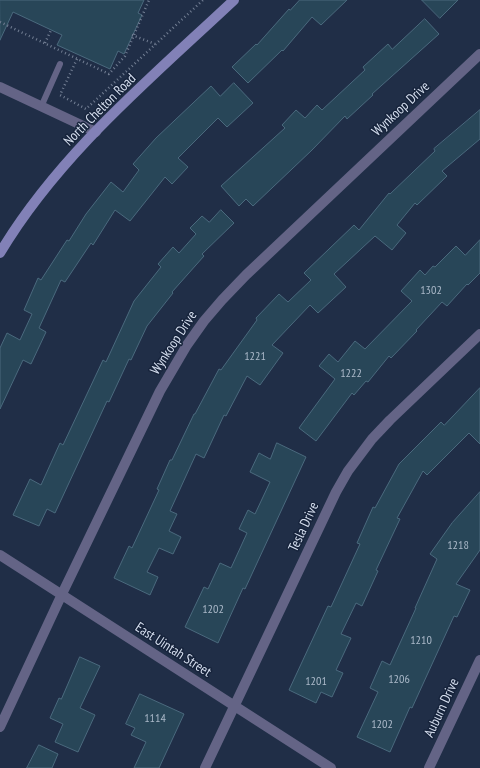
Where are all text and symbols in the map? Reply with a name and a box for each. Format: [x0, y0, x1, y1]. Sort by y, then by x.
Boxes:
street label: North Chelton Road [60, 70, 140, 150]
street label: Wynkoop Drive [369, 78, 433, 140]
house number: 1302 [420, 284, 442, 298]
street label: Wynkoop Drive [147, 308, 201, 378]
house number: 1221 [244, 350, 266, 364]
house number: 1222 [340, 367, 362, 381]
street label: Tesla Drive [285, 500, 323, 554]
house number: 1218 [447, 539, 469, 553]
house number: 1202 [202, 603, 224, 617]
street label: East Uintah Street [132, 619, 214, 681]
house number: 1210 [410, 634, 432, 648]
house number: 1206 [388, 673, 410, 687]
house number: 1201 [305, 675, 327, 689]
street label: Auburn Drive [421, 676, 463, 740]
house number: 1114 [144, 712, 166, 726]
house number: 1202 [371, 718, 393, 732]

